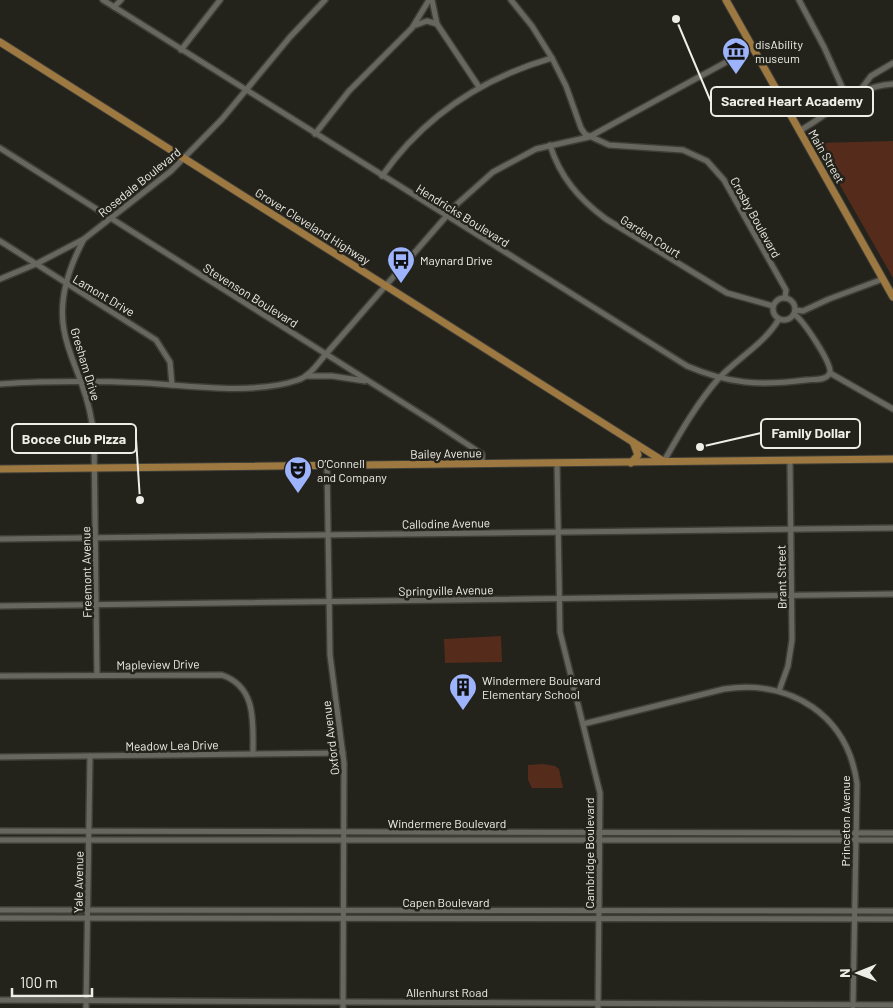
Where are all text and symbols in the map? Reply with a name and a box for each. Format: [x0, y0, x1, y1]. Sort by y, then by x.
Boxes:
museum icon: disAbility museum [721, 36, 751, 75]
place label: disAbility museum [755, 37, 803, 65]
callout: Sacred Heart Academy [711, 87, 873, 116]
text: Sacred Heart Academy [721, 92, 863, 109]
street label: Main Street [806, 127, 848, 185]
street label: Rosedale Boulevard [95, 144, 183, 220]
street label: Crosby Boulevard [728, 174, 784, 260]
street label: Hendricks Boulevard [414, 181, 512, 249]
street label: Grover Cleveland Highway [253, 185, 373, 267]
street label: Garden Court [618, 212, 684, 260]
bus stop icon: Maynard Drive [386, 245, 416, 284]
place label: Maynard Drive [420, 253, 493, 267]
street label: Stevenson Boulevard [201, 260, 301, 330]
street label: Lamont Drive [71, 271, 137, 319]
street label: Gresham Drive [68, 326, 104, 402]
callout: Family Dollar [761, 419, 860, 448]
callout: Bocce Club Pizza [12, 424, 136, 453]
text: Family Dollar [771, 424, 851, 441]
text: Bocce Club Pizza [22, 430, 126, 447]
street label: Bailey Avenue [410, 445, 482, 461]
theatre icon: O’Connell and Company [283, 455, 313, 494]
place label: O’Connell and Company [317, 456, 387, 484]
street label: Callodine Avenue [402, 515, 490, 531]
street label: Freemont Avenue [78, 526, 94, 618]
street label: Brant Street [773, 545, 789, 609]
street label: Springville Avenue [398, 582, 494, 598]
street label: Mapleview Drive [116, 656, 200, 672]
building icon: Windermere Boulevard Elementary School [448, 672, 478, 711]
place label: Windermere Boulevard Elementary School [482, 673, 601, 701]
street label: Oxford Avenue [318, 700, 342, 776]
street label: Meadow Lea Drive [125, 737, 219, 753]
street label: Princeton Avenue [838, 775, 852, 867]
street label: Cambridge Boulevard [582, 797, 596, 909]
street label: Windermere Boulevard [388, 816, 506, 830]
street label: Yale Avenue [70, 851, 86, 913]
street label: Capen Boulevard [402, 895, 490, 909]
north arrow [833, 948, 883, 998]
scale bar [12, 966, 92, 998]
text: N [836, 968, 853, 978]
text: 100 m [20, 973, 58, 991]
street label: Allenhurst Road [406, 985, 488, 999]

